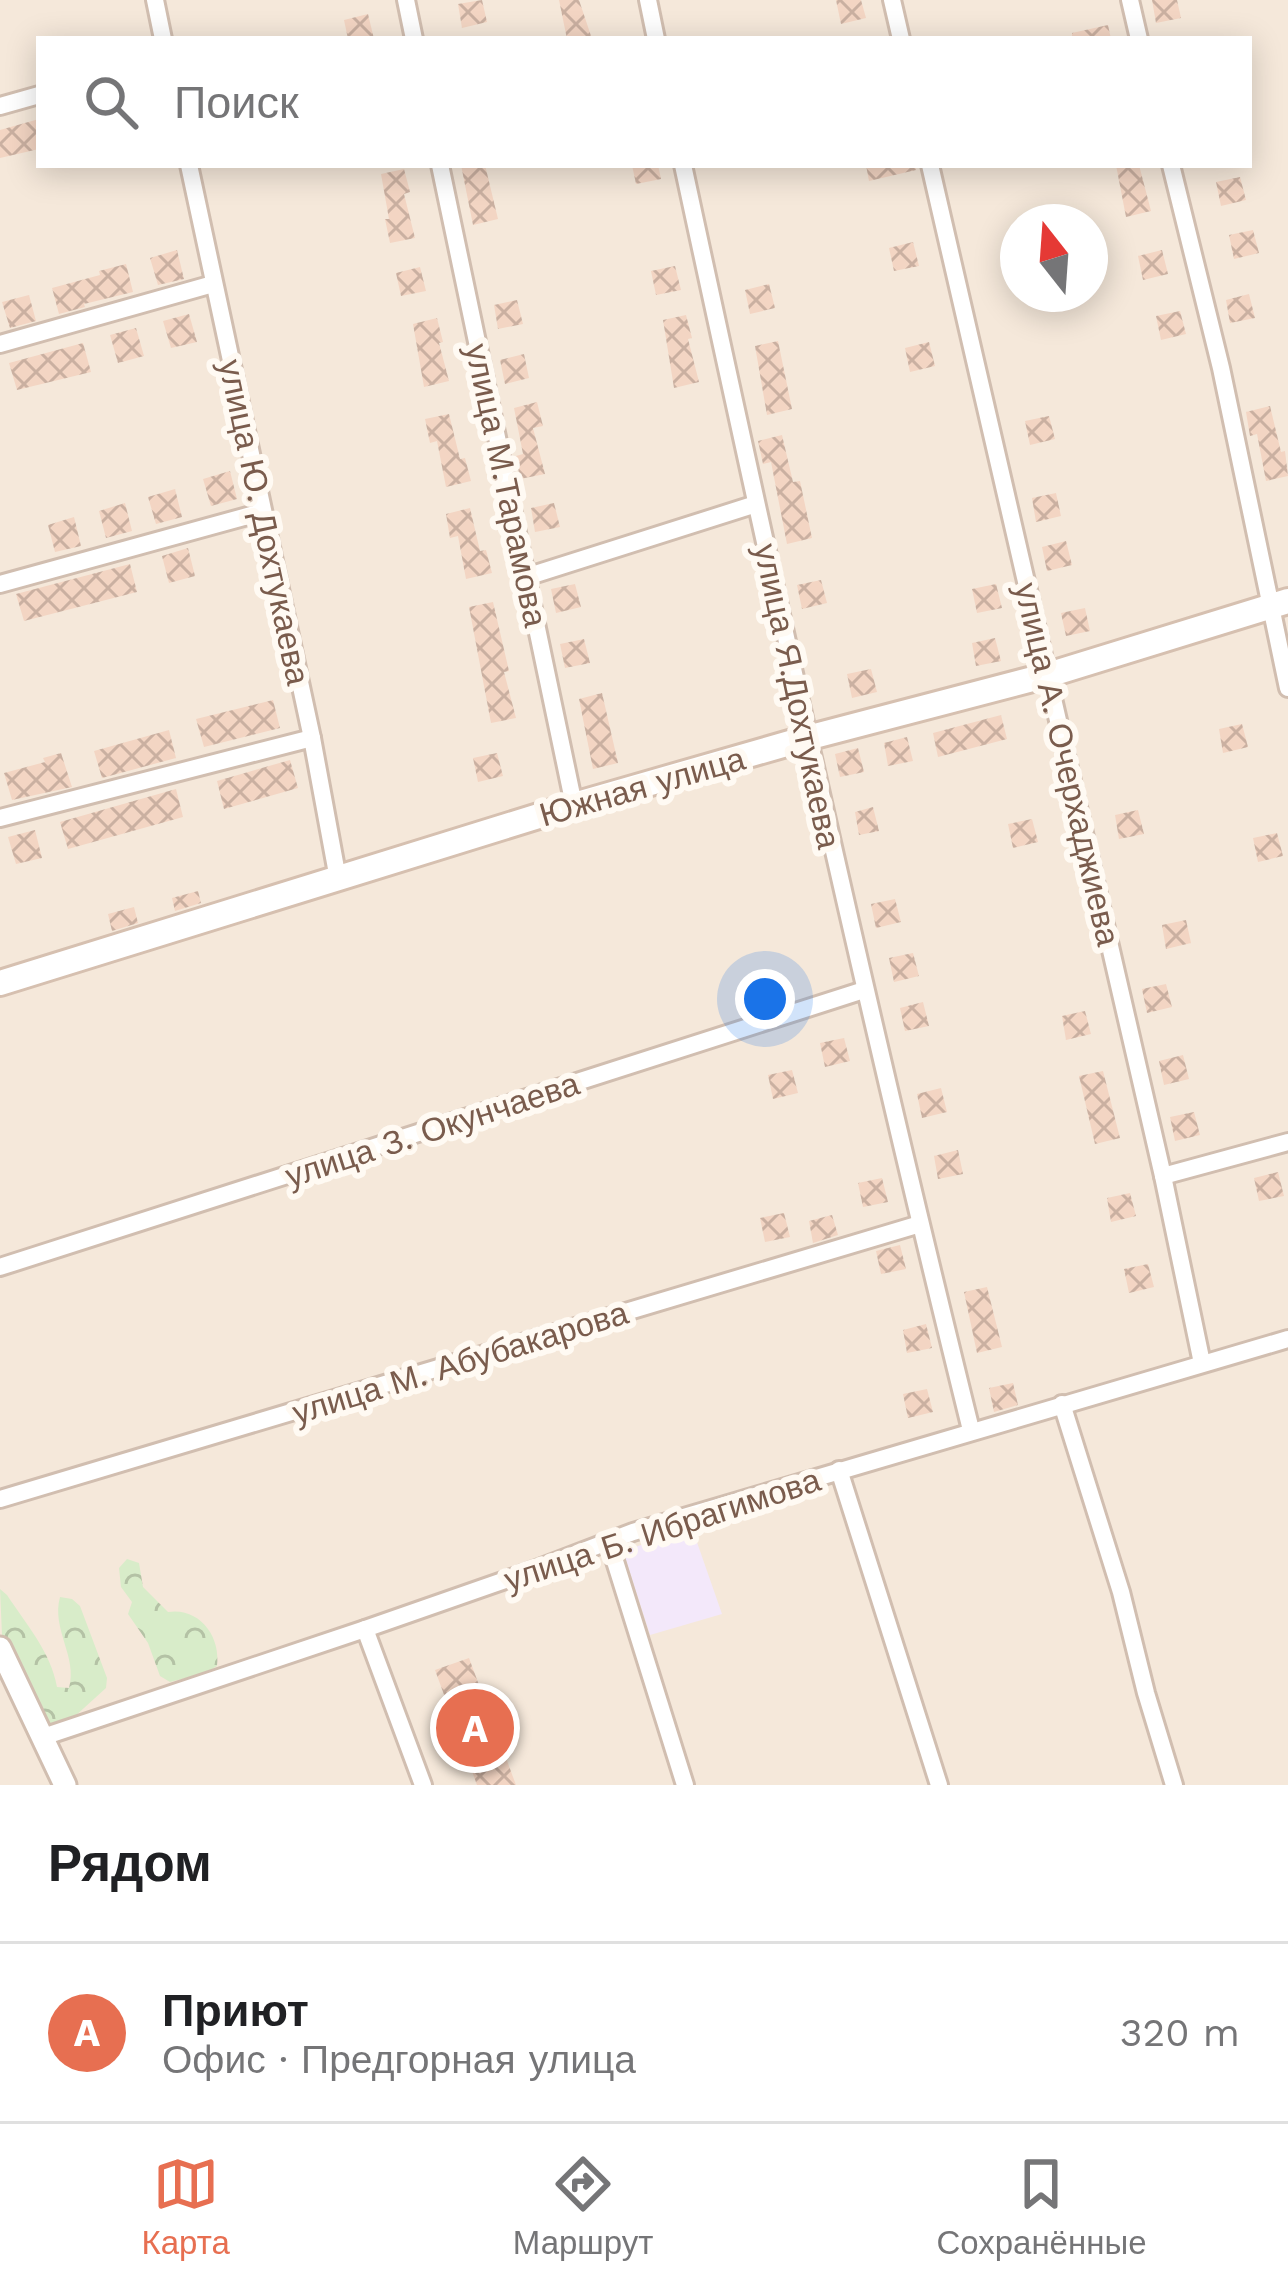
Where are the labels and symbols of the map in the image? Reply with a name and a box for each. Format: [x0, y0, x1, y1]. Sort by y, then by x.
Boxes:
north arrow [1000, 204, 1108, 312]
street label: улица М.Тарамова [457, 340, 556, 631]
street label: улица Ю. Дохтукаева [211, 356, 318, 689]
street label: улица Я.Дохтукаева [746, 540, 849, 853]
street label: улица А. Очерхаджиева [1007, 579, 1128, 950]
street label: Южная улица [535, 738, 750, 834]
your location [735, 969, 795, 1029]
street label: улица З. Окунчаева [280, 1063, 585, 1195]
street label: улица М. Абубакарова [288, 1293, 633, 1432]
street label: улица Б. Ибрагимова [499, 1460, 826, 1599]
pin: A [436, 1683, 514, 1773]

